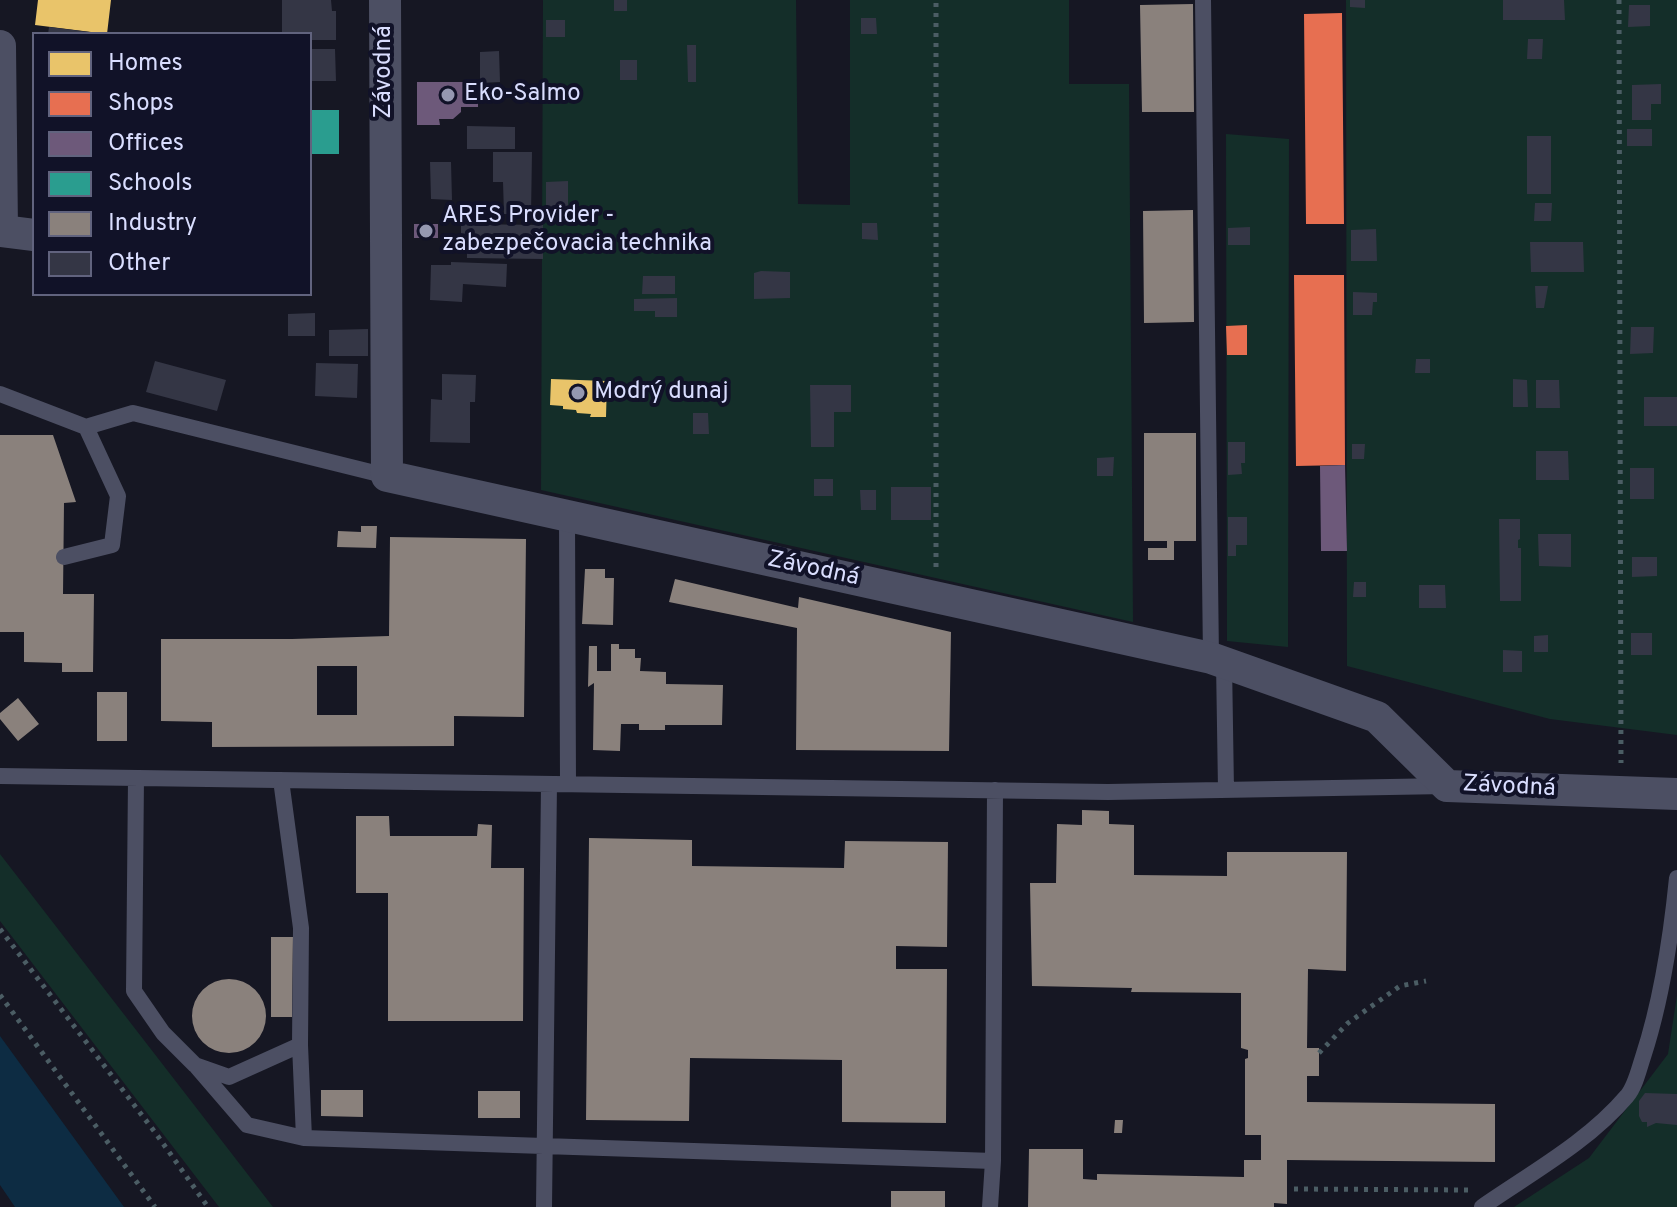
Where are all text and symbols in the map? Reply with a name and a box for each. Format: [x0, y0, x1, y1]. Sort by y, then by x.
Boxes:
street label: Závodná [371, 25, 399, 119]
legend [32, 32, 312, 296]
text: Homes [108, 49, 183, 79]
place label: Eko-Salmo [464, 81, 581, 109]
marker: Eko-Salmo [439, 86, 457, 104]
text: Shops [108, 89, 174, 119]
text: Offices [108, 129, 184, 159]
text: Schools [108, 169, 193, 199]
place label: ARES Provider - zabezpečovacia technika [442, 203, 712, 259]
text: Industry [108, 209, 197, 239]
marker: ARES Provider - zabezpečovacia technika [417, 222, 435, 240]
text: Other [108, 249, 170, 279]
place label: Modrý dunaj [594, 379, 729, 407]
marker: Modrý dunaj [569, 384, 587, 402]
street label: Závodná [764, 546, 862, 594]
street label: Závodná [1462, 771, 1556, 805]

